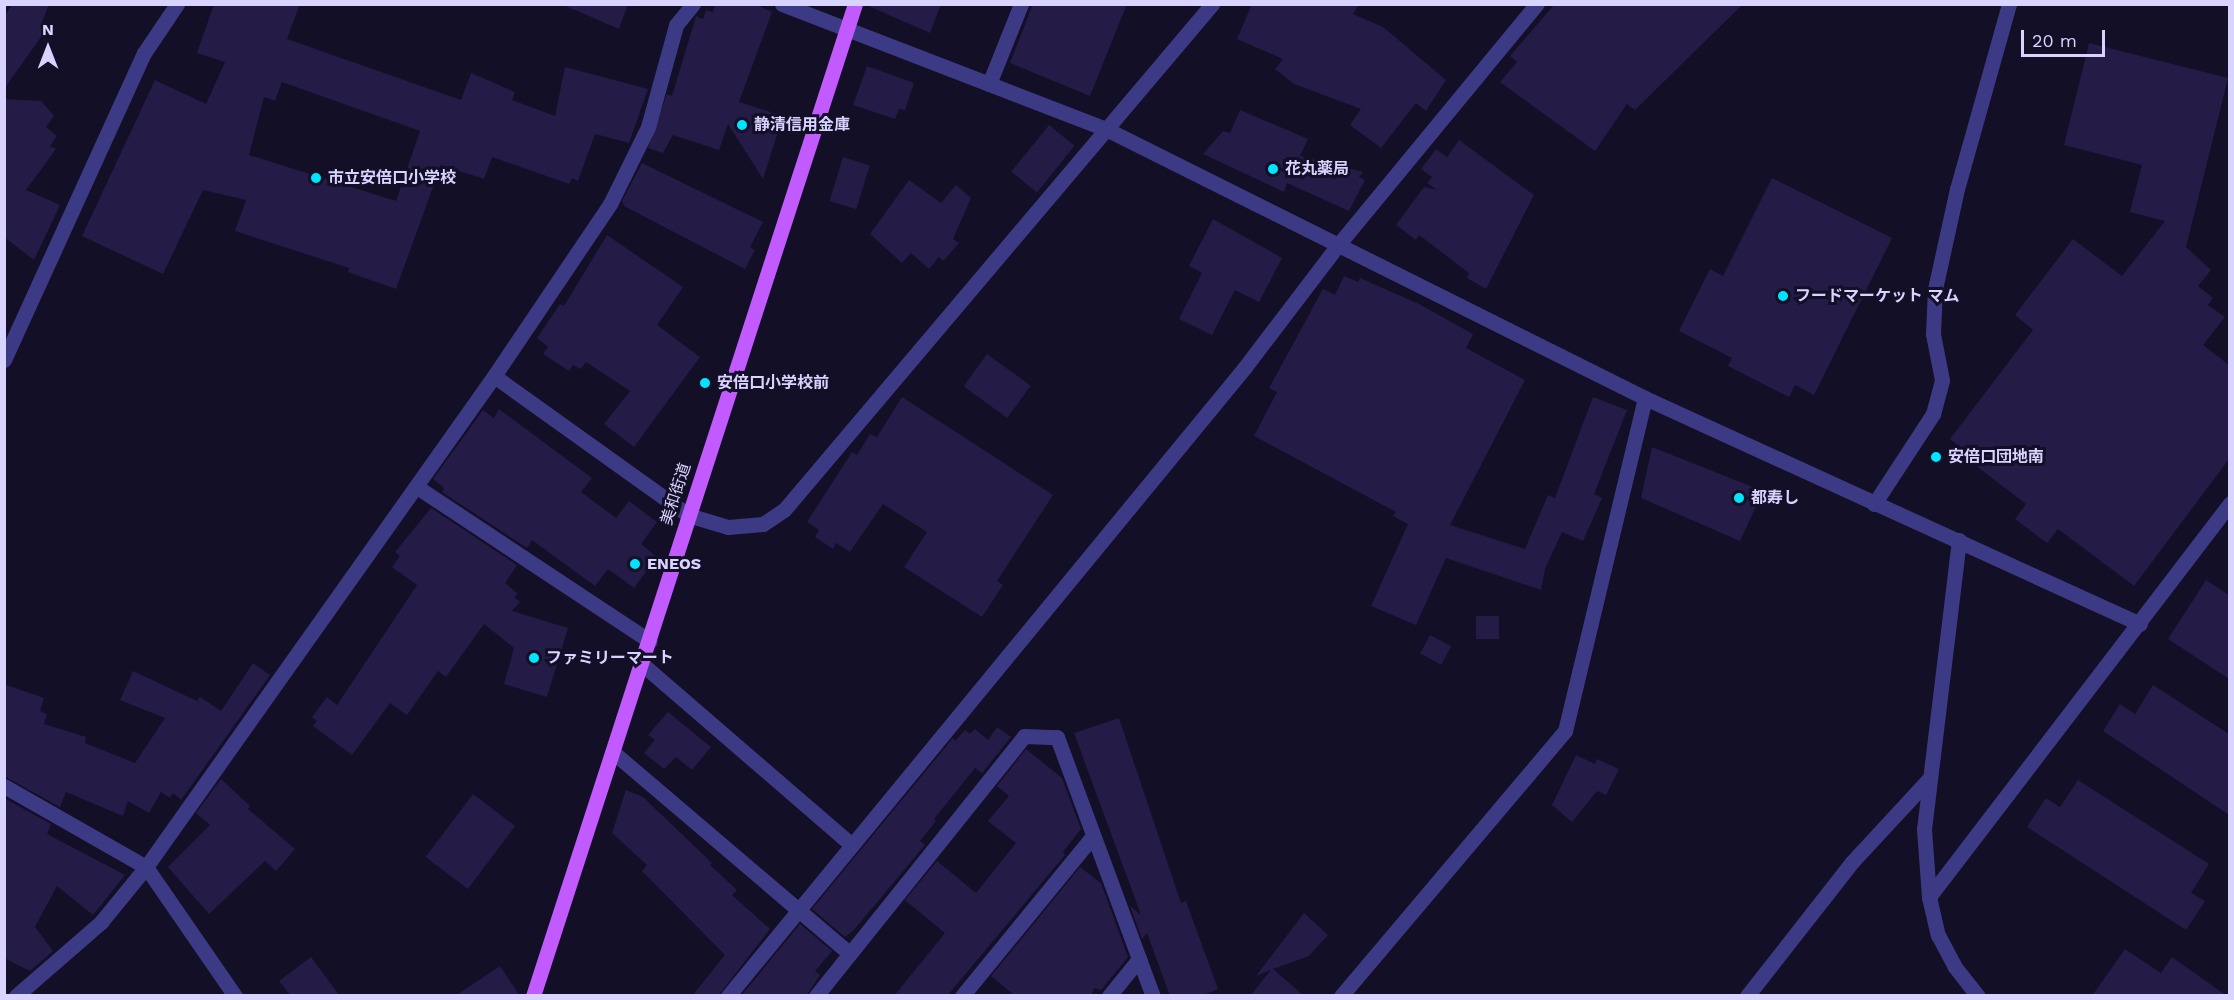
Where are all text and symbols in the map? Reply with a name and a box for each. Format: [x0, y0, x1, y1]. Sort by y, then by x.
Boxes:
north arrow [18, 18, 78, 78]
scale bar [2024, 18, 2108, 56]
text: N [42, 20, 54, 39]
text: 20 m [2032, 30, 2077, 51]
place label: 静清信用金庫 [754, 115, 850, 135]
marker: 静清信用金庫 [735, 118, 749, 132]
place label: 花丸薬局 [1285, 159, 1349, 179]
marker: 花丸薬局 [1266, 162, 1280, 176]
place label: 市立安倍口小学校 [328, 168, 456, 188]
marker: 市立安倍口小学校 [309, 171, 323, 185]
place label: フードマーケット マム [1795, 286, 1960, 306]
marker: フードマーケット マム [1776, 289, 1790, 303]
place label: 安倍口小学校前 [717, 373, 829, 393]
marker: 安倍口小学校前 [698, 376, 712, 390]
place label: 安倍口団地南 [1948, 447, 2044, 467]
marker: 安倍口団地南 [1929, 450, 1943, 464]
street label: 美和街道 [657, 461, 695, 527]
place label: 都寿し [1751, 488, 1799, 508]
marker: 都寿し [1732, 491, 1746, 505]
place label: ENEOS [647, 554, 701, 574]
marker: ENEOS [628, 557, 642, 571]
place label: ファミリーマート [546, 648, 674, 668]
marker: ファミリーマート [527, 651, 541, 665]

